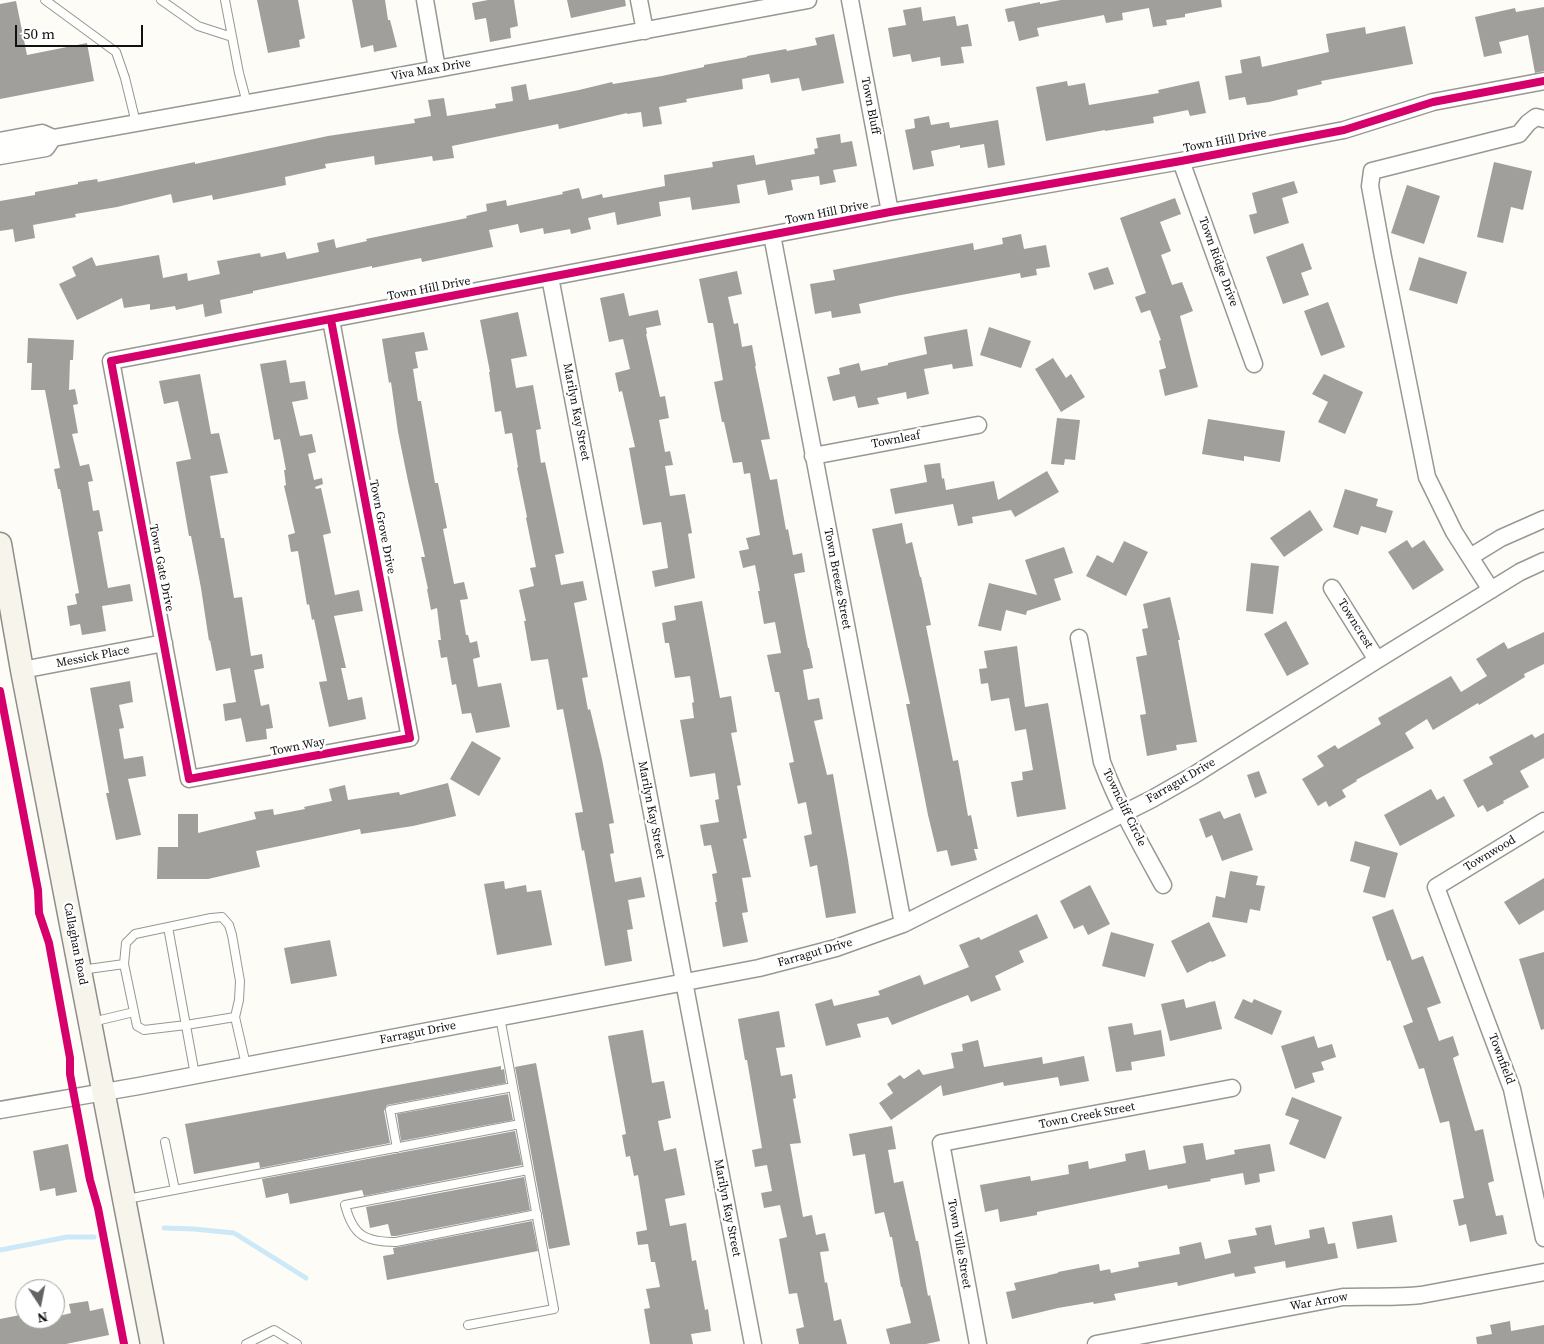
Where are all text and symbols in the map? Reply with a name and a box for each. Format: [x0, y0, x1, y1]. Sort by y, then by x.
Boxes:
scale bar [18, 15, 145, 47]
text: 50 m [23, 23, 55, 44]
street label: Viva Max Drive [390, 56, 472, 84]
street label: Town Bluff [857, 76, 883, 136]
street label: Town Hill Drive [1182, 126, 1268, 156]
street label: Town Hill Drive [784, 198, 870, 228]
street label: Town Ridge Drive [1195, 215, 1241, 309]
street label: Town Hill Drive [386, 274, 472, 304]
street label: Marilyn Kay Street [560, 362, 592, 462]
street label: Townleaf [870, 428, 922, 452]
street label: Town Grove Drive [366, 479, 398, 575]
street label: Town Gate Drive [146, 523, 176, 613]
street label: Town Breeze Street [820, 527, 854, 631]
street label: Towncrest [1334, 597, 1376, 651]
street label: Messick Place [55, 643, 131, 671]
street label: Town Way [270, 735, 326, 759]
street label: Farragut Drive [1144, 755, 1218, 807]
street label: Marilyn Kay Street [635, 760, 667, 860]
street label: Towncliff Circle [1099, 767, 1149, 849]
street label: Townwood [1461, 833, 1519, 875]
street label: Callaghan Road [60, 902, 90, 986]
street label: Farragut Drive [776, 935, 854, 971]
street label: Farragut Drive [379, 1019, 457, 1047]
street label: Townfield [1485, 1032, 1517, 1086]
street label: Town Creek Street [1038, 1100, 1136, 1132]
street label: Marilyn Kay Street [711, 1158, 743, 1258]
street label: Town Ville Street [944, 1198, 974, 1290]
north arrow [15, 1279, 65, 1329]
street label: War Arrow [1289, 1290, 1349, 1314]
text: N [36, 1307, 50, 1329]

